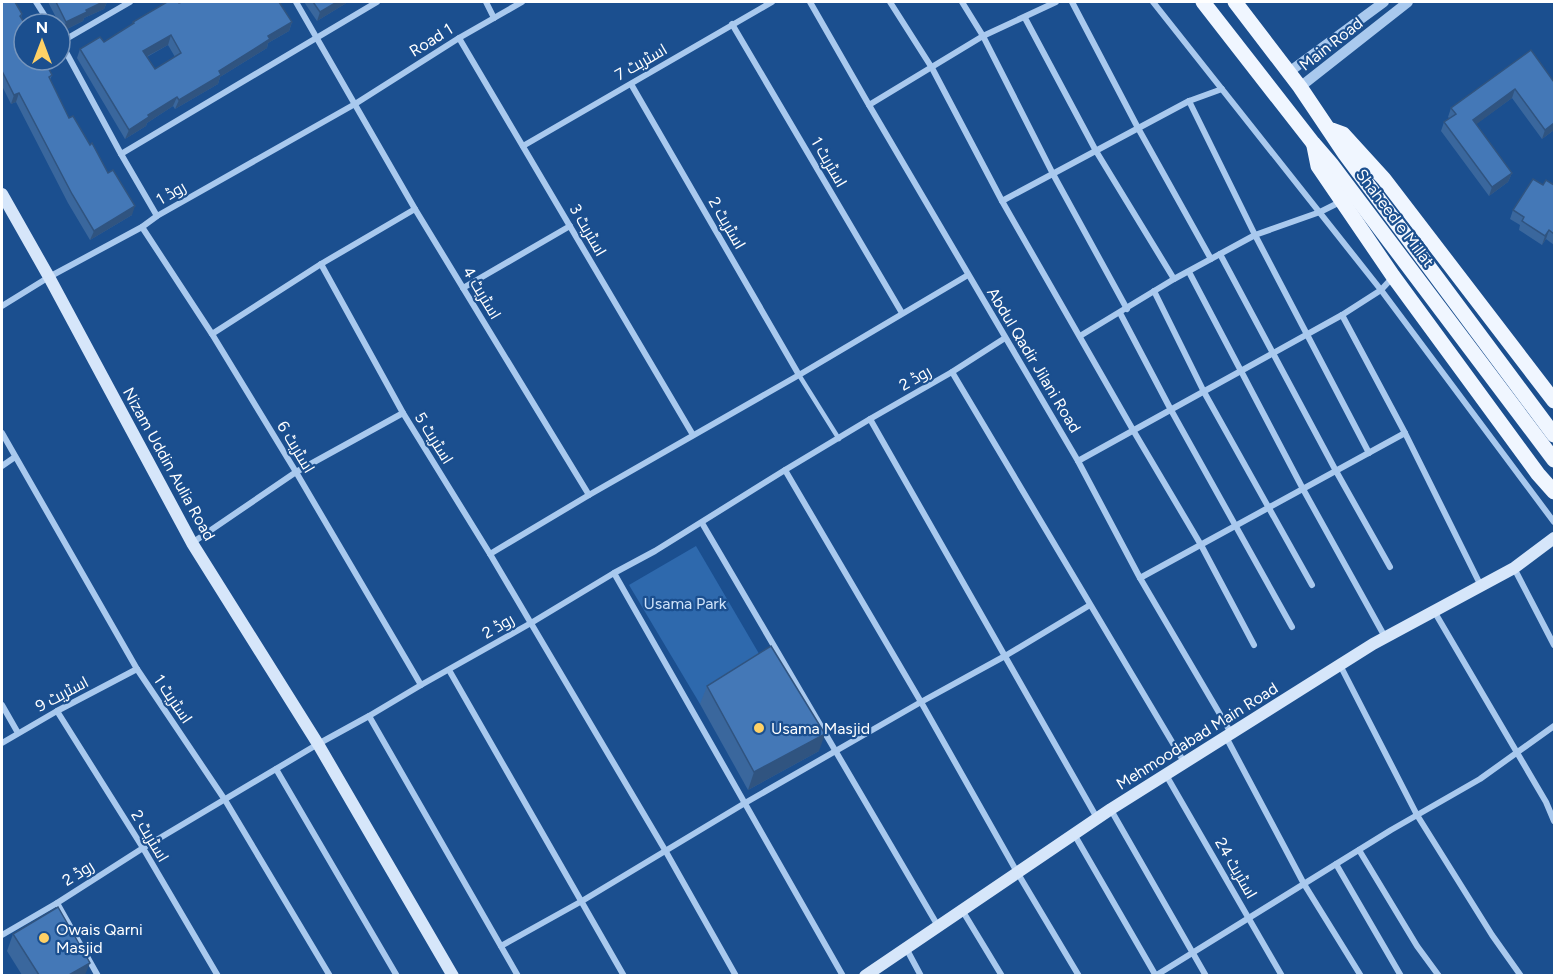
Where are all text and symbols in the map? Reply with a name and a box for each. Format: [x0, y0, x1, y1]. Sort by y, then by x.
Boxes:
north arrow [12, 12, 72, 72]
street label: Main Road [1296, 13, 1366, 75]
text: N [36, 18, 48, 37]
street label: Road 1 [406, 19, 456, 61]
street label: اسٹریٹ 7 [612, 40, 670, 84]
street label: اسٹریٹ 1 [807, 133, 851, 191]
street label: Shaheed e Millat [1352, 165, 1438, 271]
street label: روڈ 1 [153, 177, 189, 209]
street label: اسٹریٹ 2 [704, 193, 750, 253]
street label: اسٹریٹ 3 [566, 201, 610, 259]
street label: اسٹریٹ 4 [459, 263, 505, 323]
street label: Abdul Qadir Jilani Road [983, 284, 1085, 436]
street label: روڈ 2 [896, 361, 934, 395]
street label: Nizam Uddin Aulia Road [119, 384, 219, 544]
street label: اسٹریٹ 5 [411, 409, 457, 467]
street label: اسٹریٹ 6 [273, 418, 319, 476]
park label: Usama Park [643, 594, 727, 613]
street label: روڈ 2 [479, 609, 517, 643]
street label: اسٹریٹ 1 [150, 671, 196, 727]
street label: اسٹریٹ 9 [32, 672, 92, 716]
street label: Mehmoodabad Main Road [1113, 678, 1281, 794]
place label: Usama Masjid [771, 719, 870, 738]
marker: Usama Masjid [752, 721, 766, 735]
street label: اسٹریٹ 2 [127, 807, 173, 865]
street label: اسٹریٹ 24 [1211, 834, 1261, 902]
street label: روڈ 2 [59, 856, 97, 890]
place label: Owais Qarni Masjid [56, 920, 143, 957]
marker: Owais Qarni Masjid [37, 931, 51, 945]

